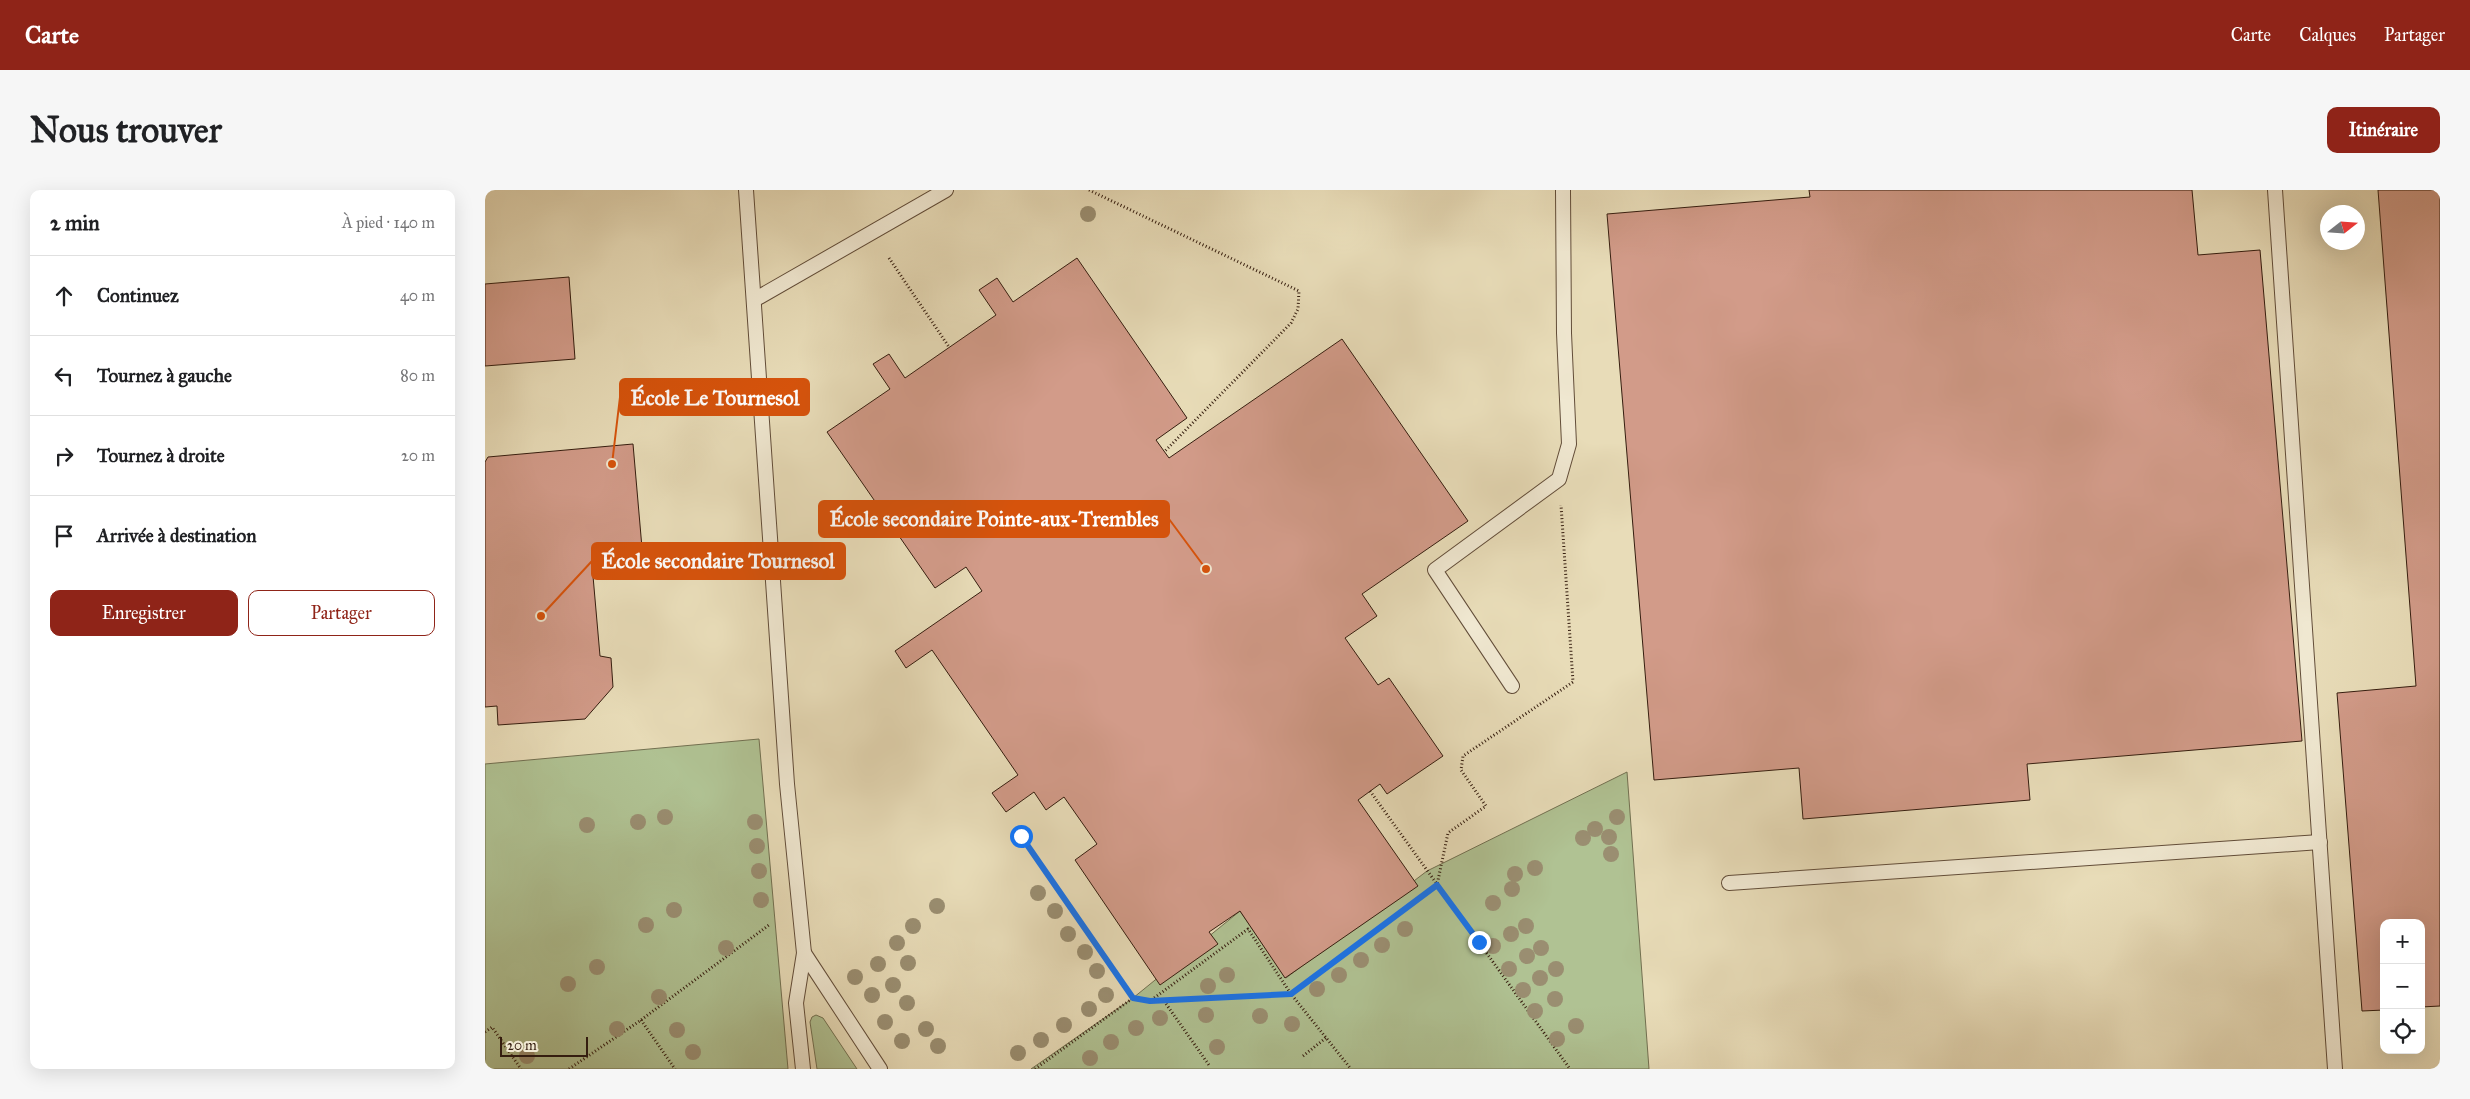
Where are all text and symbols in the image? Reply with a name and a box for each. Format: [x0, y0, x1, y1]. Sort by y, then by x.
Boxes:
text: Carte [25, 20, 79, 50]
text: Carte [2231, 24, 2271, 46]
text: Calques [2299, 24, 2356, 46]
text: Partager [2384, 24, 2445, 46]
button: Itinéraire [2327, 107, 2440, 153]
text: Nous trouver [30, 109, 222, 152]
north arrow [2320, 205, 2365, 250]
text: 2 min [50, 210, 100, 236]
text: À pied · 140 m [342, 213, 435, 232]
icon: ahead [50, 282, 78, 310]
text: Continuez [97, 284, 179, 307]
text: 40 m [400, 286, 435, 305]
icon: left [50, 362, 78, 390]
text: Tournez à gauche [97, 364, 232, 387]
text: 80 m [400, 366, 435, 385]
callout: École Le Tournesol [620, 379, 809, 415]
text: École Le Tournesol [631, 384, 801, 411]
icon: right [50, 442, 78, 470]
text: Tournez à droite [97, 444, 225, 467]
text: 20 m [401, 446, 435, 465]
callout: École secondaire Pointe-aux-Trembles [819, 501, 1169, 537]
text: École secondaire Pointe-aux-Trembles [829, 505, 1159, 532]
icon: arrive [50, 522, 78, 550]
text: Arrivée à destination [97, 524, 256, 547]
callout: École secondaire Tournesol [592, 543, 845, 579]
text: École secondaire Tournesol [601, 547, 836, 574]
button: Enregistrer [50, 590, 238, 636]
button: Partager [248, 590, 435, 636]
route start [1010, 825, 1033, 848]
map controls [2380, 919, 2425, 1054]
button: + [2380, 919, 2425, 964]
route end [1468, 931, 1491, 954]
button: − [2380, 964, 2425, 1009]
button: locate [2380, 1009, 2425, 1054]
scale bar [500, 1034, 587, 1057]
text: 20 m [507, 1037, 537, 1054]

